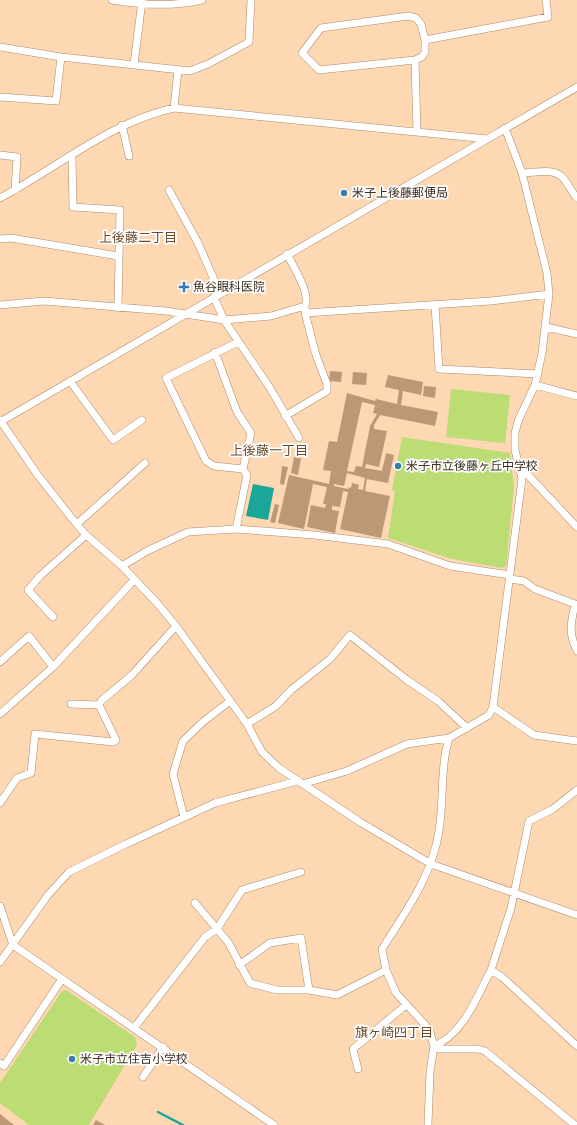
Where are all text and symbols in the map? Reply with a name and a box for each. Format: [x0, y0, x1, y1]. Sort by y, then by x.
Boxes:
place label: 米子上後藤郵便局 [352, 186, 448, 200]
marker: 米子上後藤郵便局 [339, 188, 349, 198]
district label: 上後藤二丁目 [99, 230, 177, 245]
place label: 魚谷眼科医院 [193, 280, 265, 294]
marker: 魚谷眼科医院 [178, 281, 190, 293]
district label: 上後藤一丁目 [230, 443, 308, 458]
place label: 米子市立後藤ヶ丘中学校 [406, 459, 538, 473]
marker: 米子市立後藤ヶ丘中学校 [393, 461, 403, 471]
district label: 旗ヶ崎四丁目 [355, 1025, 433, 1040]
place label: 米子市立住吉小学校 [80, 1052, 188, 1066]
marker: 米子市立住吉小学校 [67, 1054, 77, 1064]

